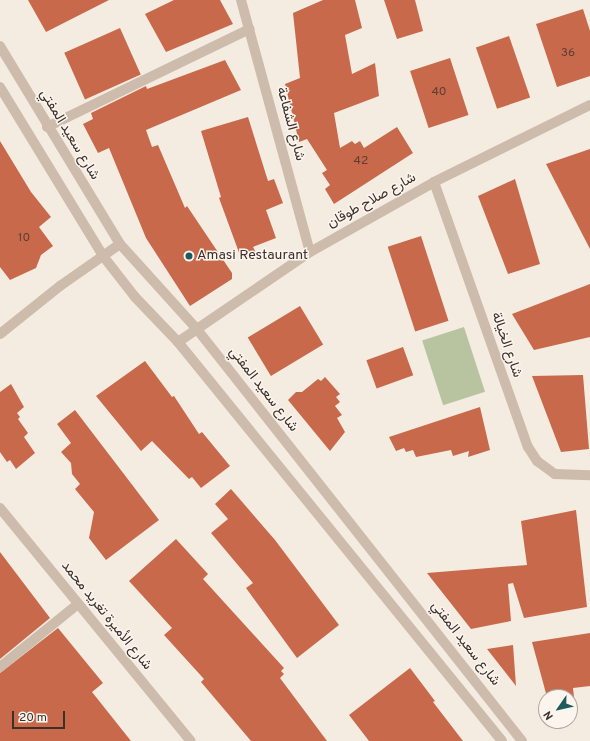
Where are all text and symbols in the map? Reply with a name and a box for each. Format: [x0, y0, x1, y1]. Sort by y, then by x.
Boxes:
house number: 36 [561, 47, 575, 61]
street label: شارع الشفاعة [272, 85, 308, 163]
house number: 40 [431, 86, 447, 100]
street label: شارع سعيد المفتي [35, 87, 103, 183]
house number: 42 [354, 155, 368, 169]
street label: شارع صلاح طوقان [325, 170, 419, 232]
house number: 10 [18, 232, 30, 246]
place label: Amasi Restaurant [197, 248, 308, 264]
marker: Amasi Restaurant [184, 251, 194, 261]
street label: شارع الخيالة [487, 310, 525, 380]
street label: شارع سعيد المفتي [225, 344, 301, 436]
street label: شارع الأميرة تغريد محمد [57, 558, 155, 674]
street label: شارع سعيد المفتي [427, 598, 503, 690]
north arrow [538, 689, 578, 729]
scale bar [14, 703, 67, 729]
text: N [541, 708, 557, 722]
text: 20 m [19, 710, 47, 726]

